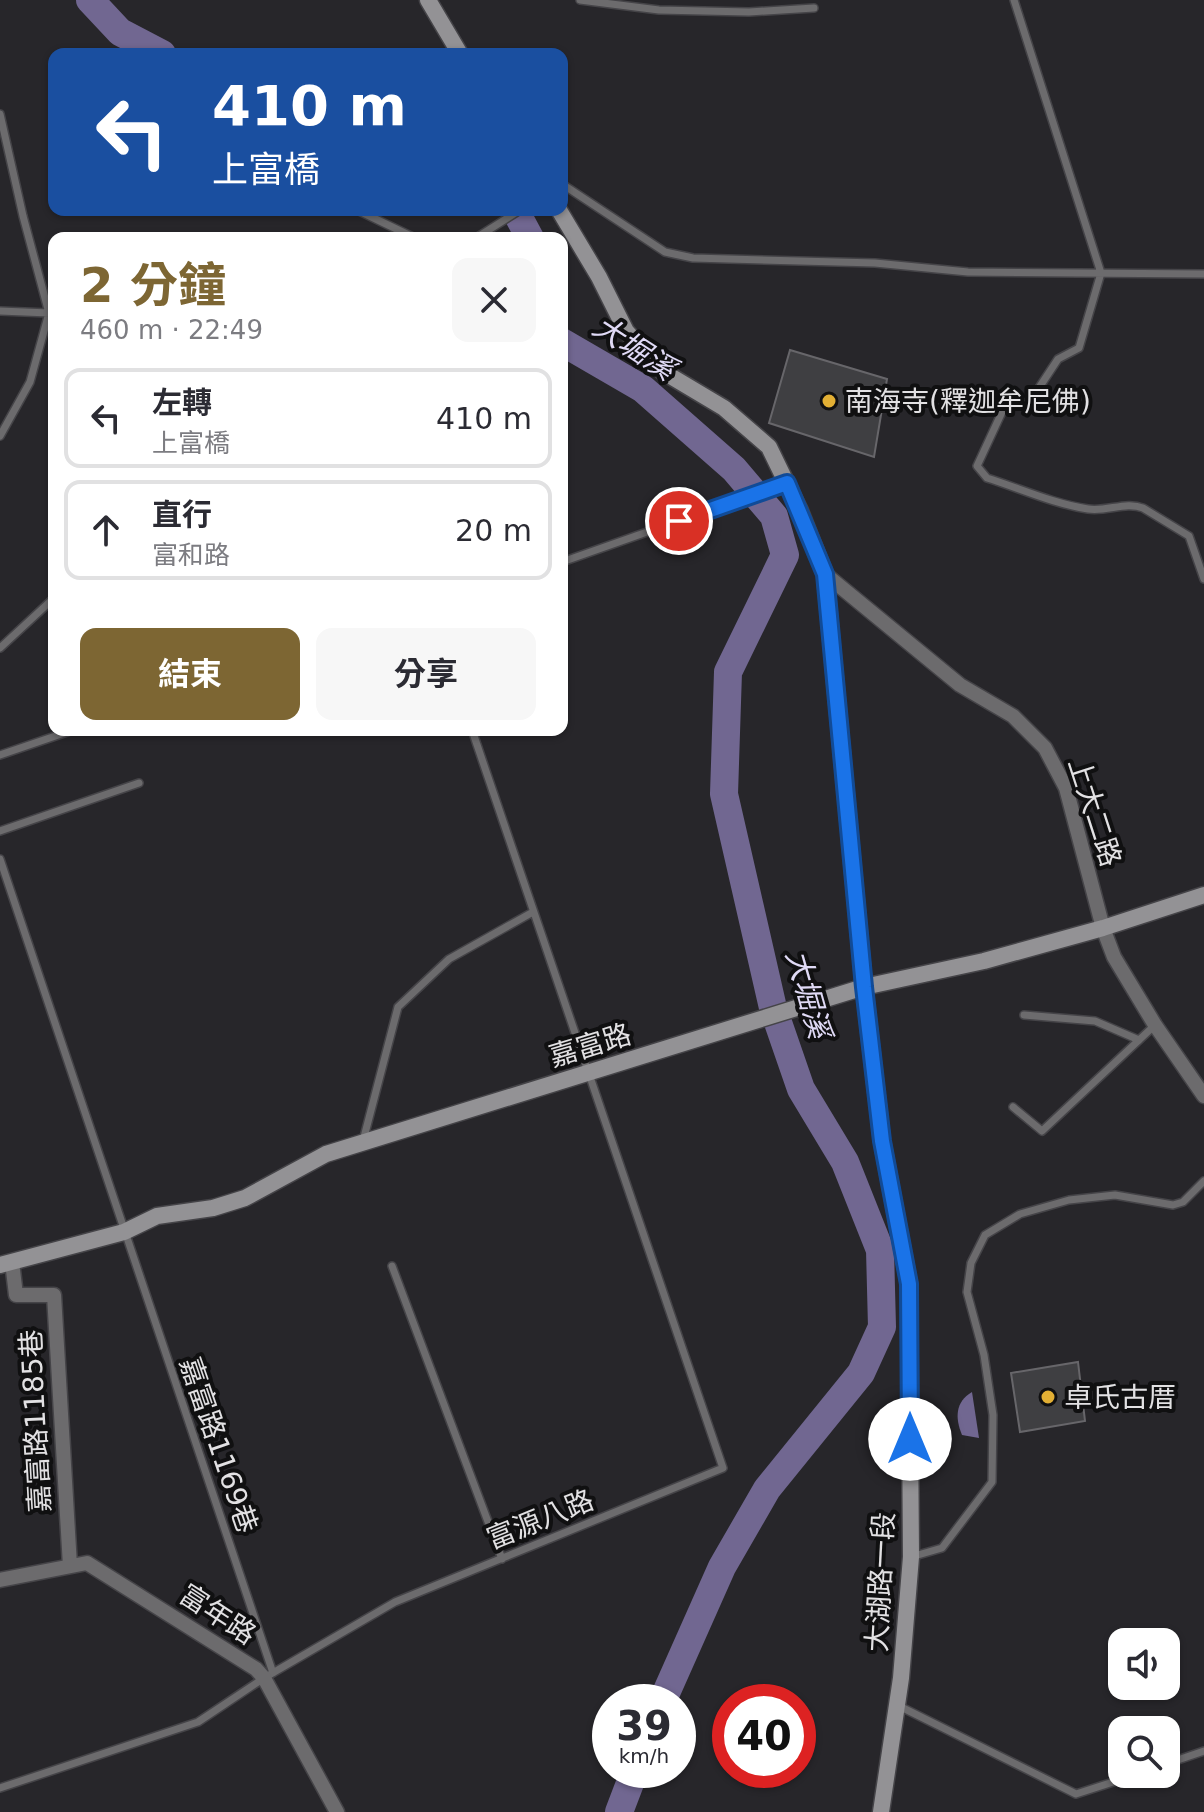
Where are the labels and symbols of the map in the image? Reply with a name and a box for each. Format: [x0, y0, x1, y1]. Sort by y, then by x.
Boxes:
water label: 大堀溪 [587, 308, 685, 389]
place label: 南海寺(釋迦牟尼佛) [845, 385, 1091, 418]
marker: 南海寺(釋迦牟尼佛) [820, 392, 838, 410]
pin [645, 487, 713, 555]
street label: 上大二路 [1062, 754, 1128, 871]
water label: 大堀溪 [779, 946, 839, 1046]
street label: 嘉富路 [545, 1017, 635, 1074]
street label: 嘉富路1185巷 [14, 1329, 57, 1513]
street label: 嘉富路1169巷 [173, 1353, 264, 1537]
place label: 卓氏古厝 [1064, 1381, 1176, 1414]
marker: 卓氏古厝 [1039, 1388, 1057, 1406]
position arrow [868, 1397, 952, 1481]
street label: 富源八路 [482, 1483, 598, 1556]
street label: 大湖路一段 [860, 1511, 901, 1653]
street label: 富年路 [174, 1578, 262, 1651]
speed limit sign: 40 [712, 1684, 816, 1788]

